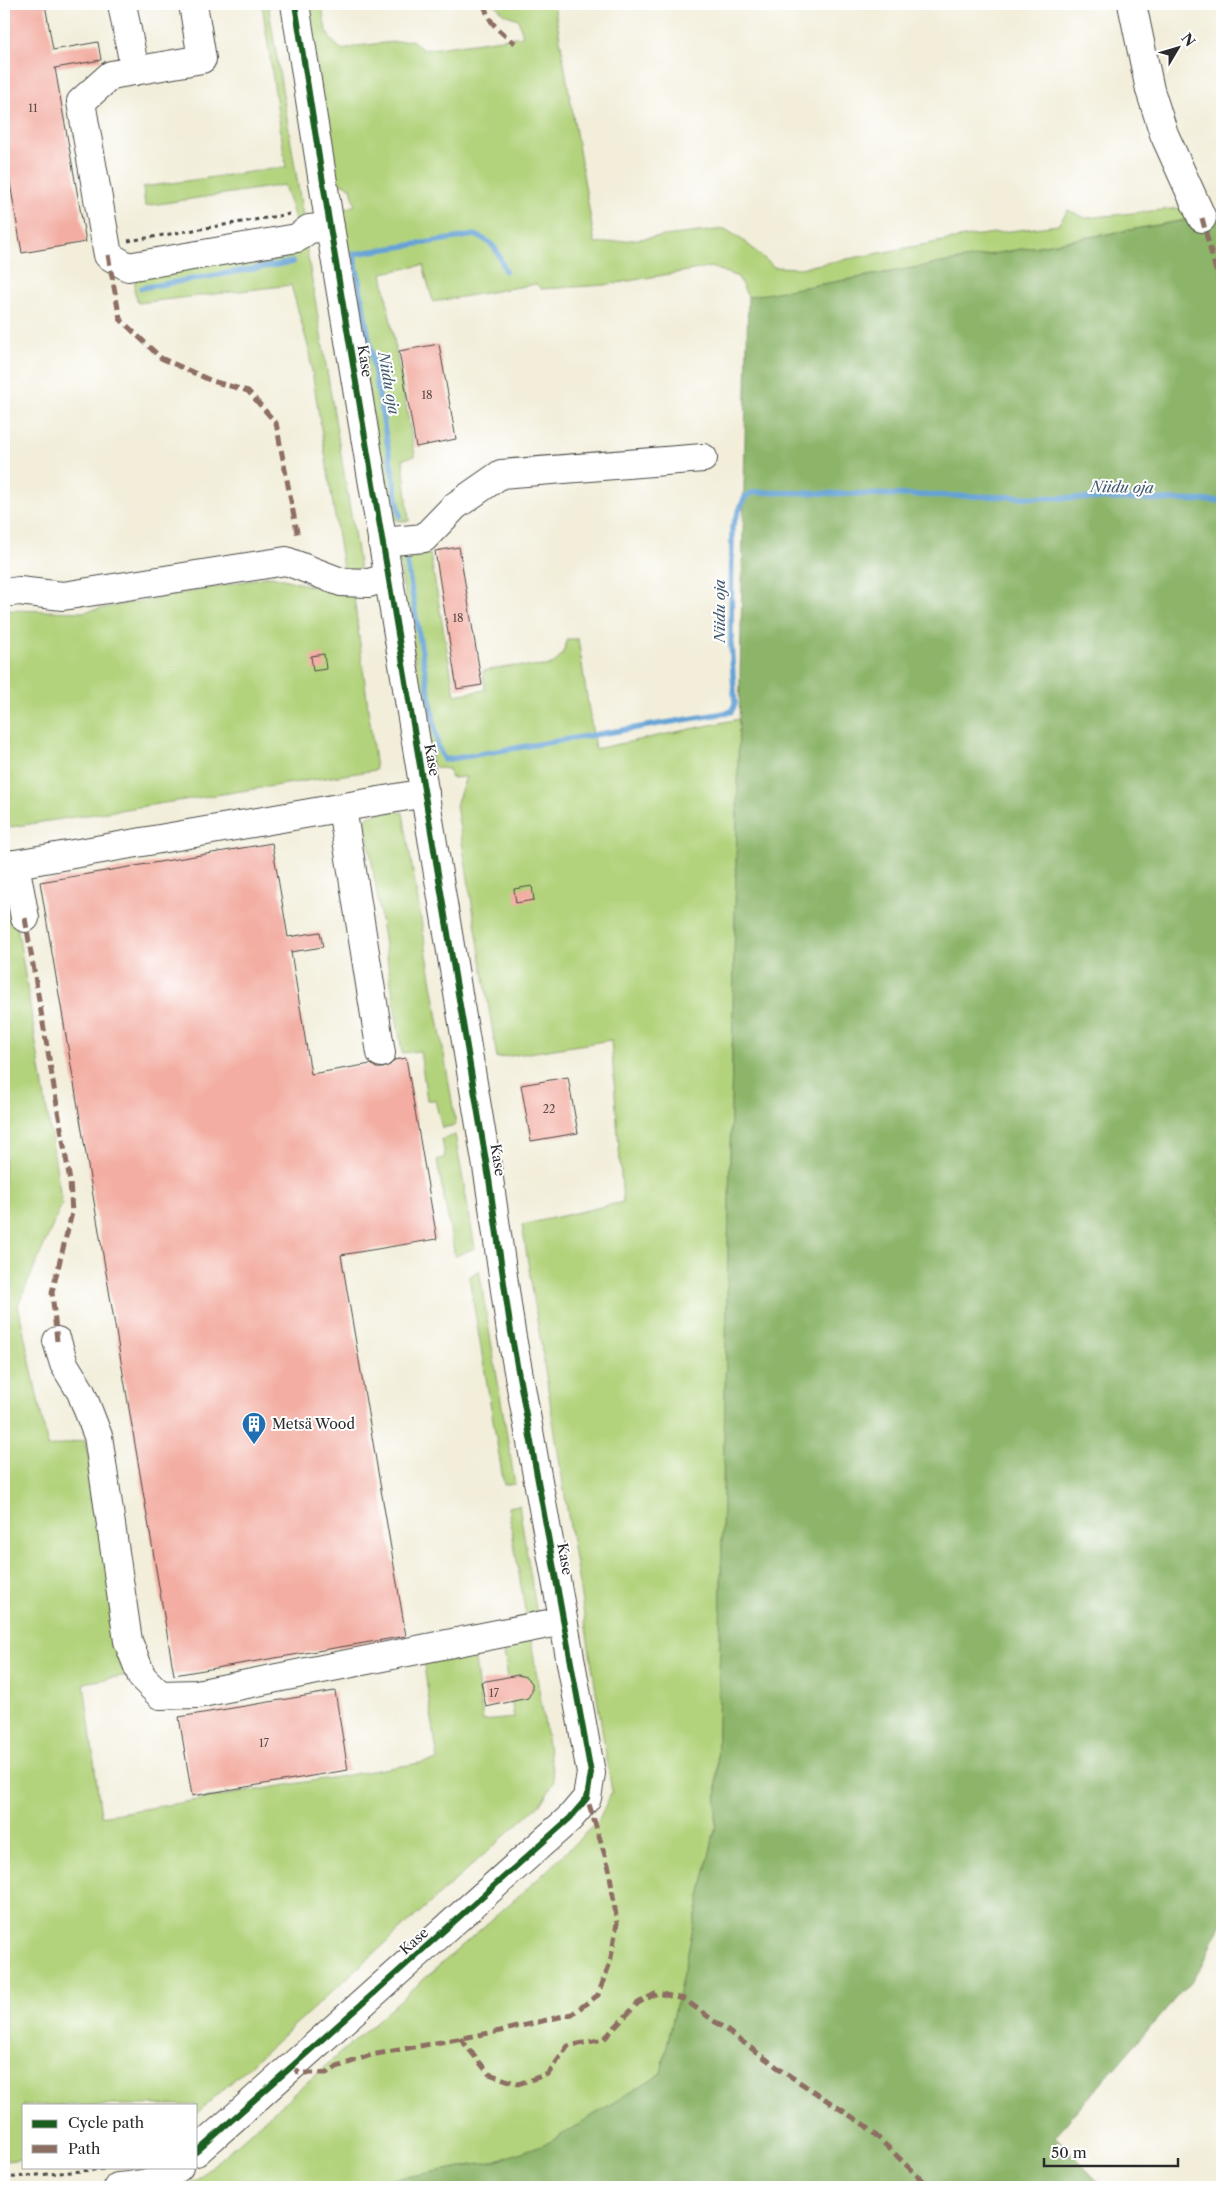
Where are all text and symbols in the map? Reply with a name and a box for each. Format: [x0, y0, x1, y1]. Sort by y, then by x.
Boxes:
north arrow [1154, 22, 1204, 72]
text: N [1177, 30, 1199, 50]
house number: 11 [28, 101, 38, 115]
street label: Kase [354, 344, 376, 378]
water label: Niidu oja [374, 349, 404, 416]
house number: 18 [421, 388, 433, 402]
water label: Niidu oja [1089, 477, 1154, 497]
water label: Niidu oja [710, 579, 729, 644]
house number: 18 [452, 611, 464, 625]
street label: Kase [420, 743, 444, 778]
house number: 22 [543, 1102, 555, 1116]
street label: Kase [487, 1143, 509, 1177]
building icon: Metsä Wood [241, 1411, 267, 1445]
place label: Metsä Wood [272, 1415, 355, 1433]
street label: Kase [553, 1542, 577, 1577]
house number: 17 [489, 1686, 500, 1700]
house number: 17 [259, 1736, 270, 1750]
street label: Kase [396, 1923, 432, 1958]
legend [22, 2104, 198, 2168]
text: Cycle path [68, 2113, 145, 2132]
scale bar [1044, 2136, 1177, 2168]
text: Path [68, 2139, 101, 2158]
text: 50 m [1051, 2143, 1087, 2162]

